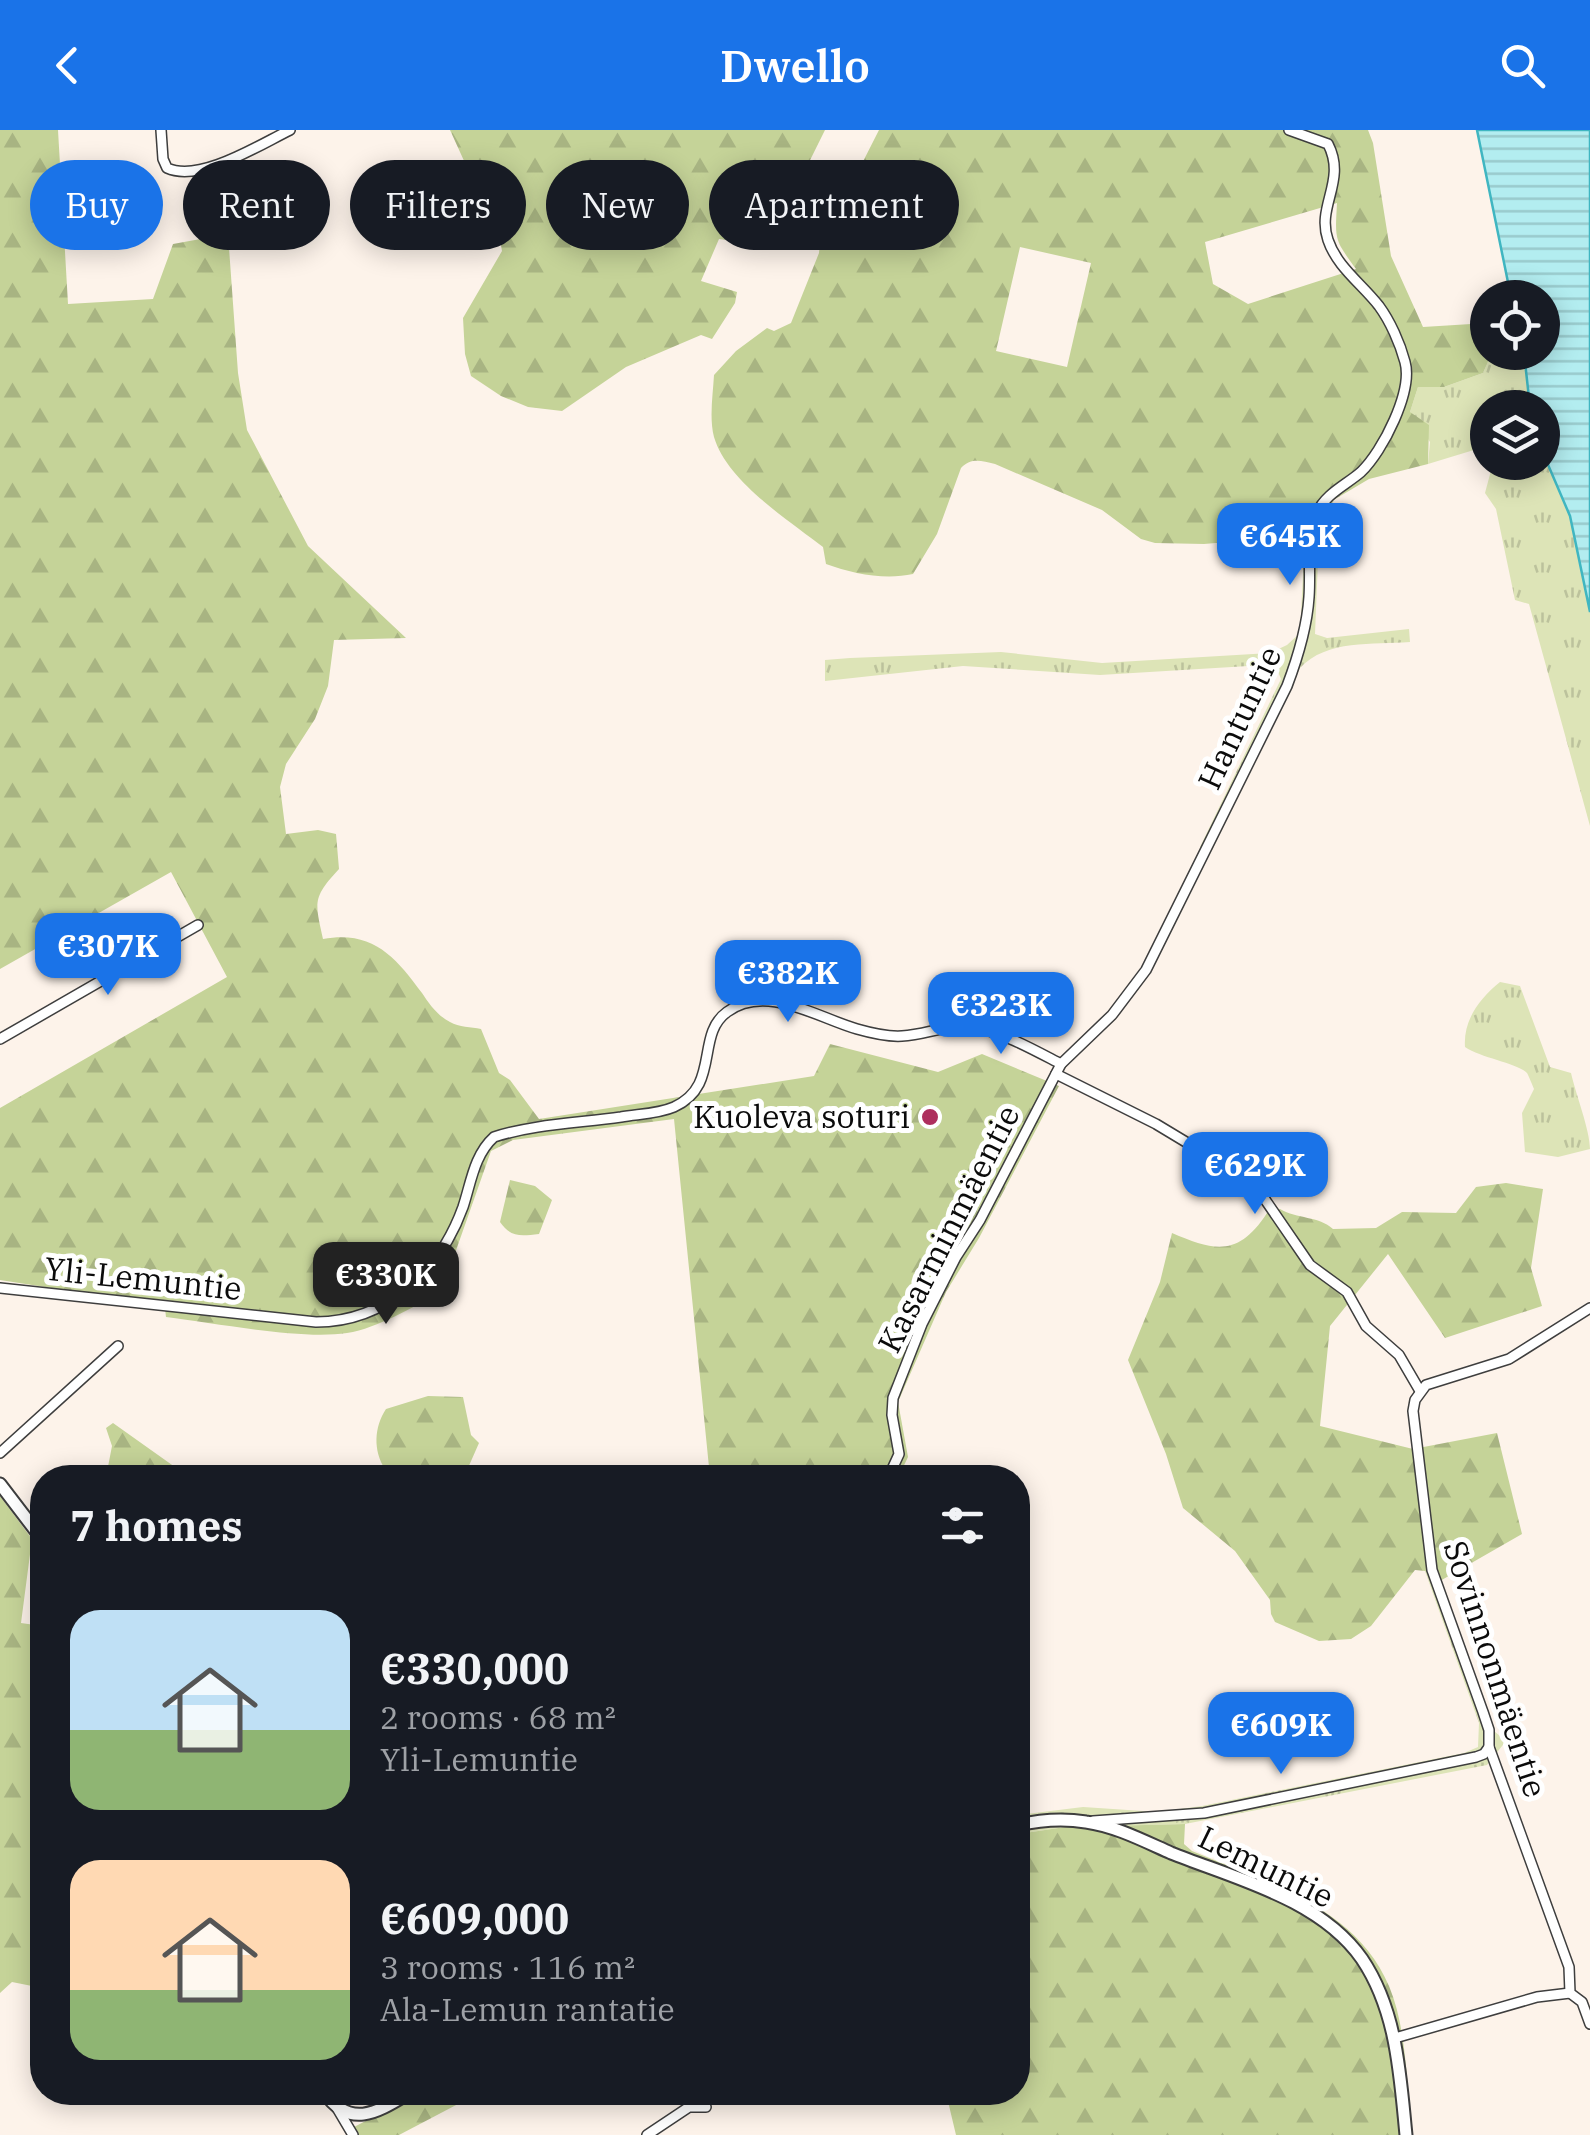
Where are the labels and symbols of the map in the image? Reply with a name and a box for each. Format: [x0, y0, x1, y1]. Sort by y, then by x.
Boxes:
pin: €645K [1220, 503, 1360, 588]
street label: Hantuntie [1188, 639, 1290, 796]
pin: €307K [38, 913, 178, 998]
pin: €382K [718, 940, 858, 1025]
pin: €323K [931, 972, 1071, 1057]
place label: Kuoleva soturi [693, 1095, 910, 1137]
street label: Kasarminmäentie [868, 1098, 1029, 1359]
marker: Kuoleva soturi [919, 1106, 941, 1128]
pin: €629K [1185, 1132, 1325, 1217]
pin: €330K [316, 1242, 456, 1327]
street label: Yli-Lemuntie [42, 1247, 244, 1309]
street label: Sovinnonmäentie [1435, 1535, 1557, 1802]
pin: €609K [1211, 1692, 1351, 1777]
street label: Lemuntie [1192, 1815, 1341, 1917]

